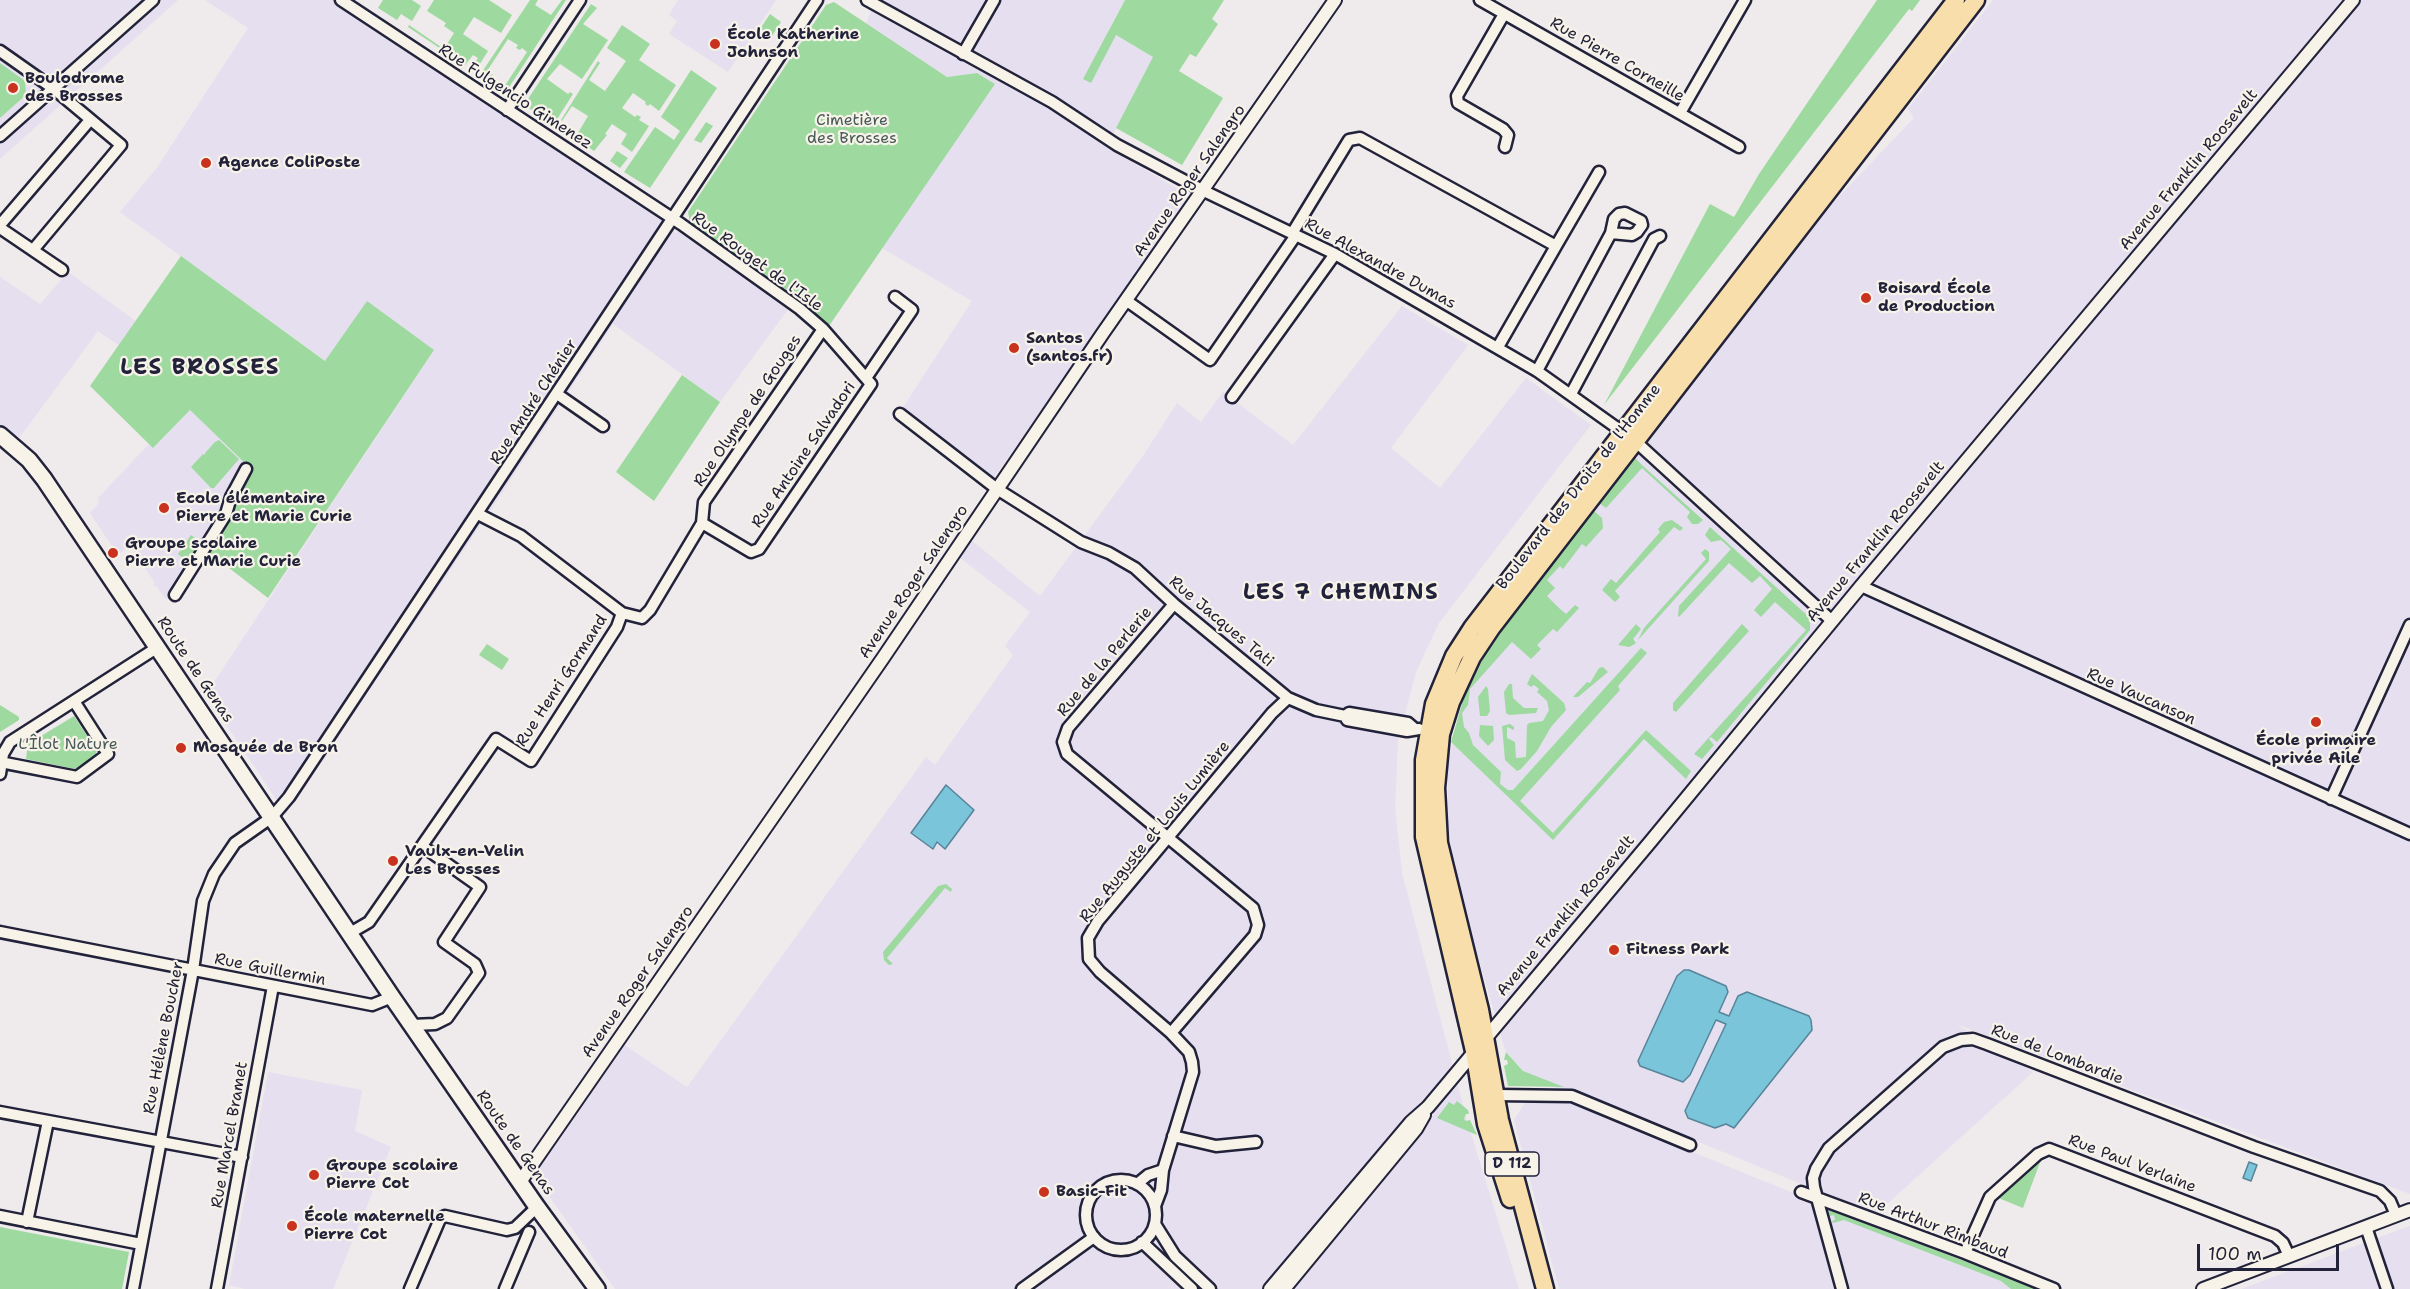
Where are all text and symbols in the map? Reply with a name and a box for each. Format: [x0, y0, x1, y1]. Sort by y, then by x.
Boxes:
street label: Rue Pierre Corneille [1546, 14, 1688, 106]
place label: École Katherine Johnson [727, 25, 859, 63]
marker: École Katherine Johnson [708, 37, 722, 51]
street label: Rue Fulgencio Gimenez [435, 40, 595, 154]
place label: Boulodrome des Brosses [25, 69, 125, 107]
marker: Boulodrome des Brosses [6, 81, 20, 95]
street label: Avenue Franklin Roosevelt [2116, 85, 2262, 255]
street label: Avenue Roger Salengro [1130, 101, 1250, 261]
park label: Cimetière des Brosses [807, 111, 897, 149]
place label: Agence ColiPoste [218, 153, 360, 173]
marker: Agence ColiPoste [199, 156, 213, 170]
street label: Rue Rouget de l'Isle [688, 208, 826, 316]
street label: Rue Alexandre Dumas [1301, 214, 1459, 314]
place label: Boisard École de Production [1878, 279, 1995, 317]
marker: Boisard École de Production [1859, 291, 1873, 305]
place label: Santos (santos.fr) [1026, 329, 1113, 367]
street label: Rue Olympe de Gouges [690, 331, 806, 491]
street label: Rue André Chénier [486, 336, 582, 468]
marker: Santos (santos.fr) [1007, 341, 1021, 355]
district label: LES BROSSES [120, 355, 280, 381]
street label: Rue Antoine Salvadori [748, 378, 860, 532]
street label: Boulevard des Droits de l'Homme [1493, 380, 1665, 594]
street label: Avenue Franklin Roosevelt [1803, 457, 1949, 627]
place label: Ecole élémentaire Pierre et Marie Curie [176, 489, 352, 527]
marker: Ecole élémentaire Pierre et Marie Curie [157, 501, 171, 515]
street label: Avenue Roger Salengro [855, 501, 973, 663]
place label: Groupe scolaire Pierre et Marie Curie [125, 534, 301, 572]
marker: Groupe scolaire Pierre et Marie Curie [106, 546, 120, 560]
street label: Rue Jacques Tati [1165, 573, 1277, 671]
district label: LES 7 CHEMINS [1243, 580, 1439, 606]
street label: Rue de la Perlerie [1054, 603, 1156, 721]
street label: Rue Henri Gormand [512, 611, 612, 751]
street label: Route de Genas [152, 613, 238, 727]
street label: Rue Vaucanson [2084, 664, 2198, 730]
marker: École primaire privée Aile [2309, 715, 2323, 729]
place label: École primaire privée Aile [2256, 731, 2376, 769]
park label: L'Îlot Nature [18, 735, 118, 755]
street label: Rue Auguste et Louis Lumière [1076, 737, 1234, 927]
place label: Mosquée de Bron [193, 738, 338, 758]
marker: Mosquée de Bron [174, 741, 188, 755]
street label: Avenue Franklin Roosevelt [1493, 831, 1639, 1001]
place label: Vaulx-en-Velin Les Brosses [405, 842, 524, 880]
marker: Vaulx-en-Velin Les Brosses [386, 854, 400, 868]
street label: Avenue Roger Salengro [578, 902, 698, 1062]
place label: Fitness Park [1626, 940, 1729, 960]
marker: Fitness Park [1607, 943, 1621, 957]
street label: Rue Guillermin [213, 950, 327, 990]
street label: Rue Hélène Boucher [140, 960, 188, 1116]
street label: Rue de Lombardie [1988, 1021, 2126, 1089]
street label: Rue Marcel Bramet [208, 1060, 252, 1210]
street label: Route de Genas [472, 1087, 558, 1199]
street label: Rue Paul Verlaine [2065, 1131, 2199, 1197]
road number: D 112 [1485, 1152, 1539, 1176]
place label: Groupe scolaire Pierre Cot [326, 1156, 458, 1194]
marker: Groupe scolaire Pierre Cot [307, 1168, 321, 1182]
place label: Basic-Fit [1056, 1182, 1127, 1202]
marker: Basic-Fit [1037, 1185, 1051, 1199]
street label: Rue Arthur Rimbaud [1855, 1189, 2011, 1263]
place label: École maternelle Pierre Cot [304, 1207, 445, 1245]
marker: École maternelle Pierre Cot [285, 1219, 299, 1233]
scale bar [2200, 1232, 2342, 1270]
text: 100 m [2208, 1242, 2262, 1266]

